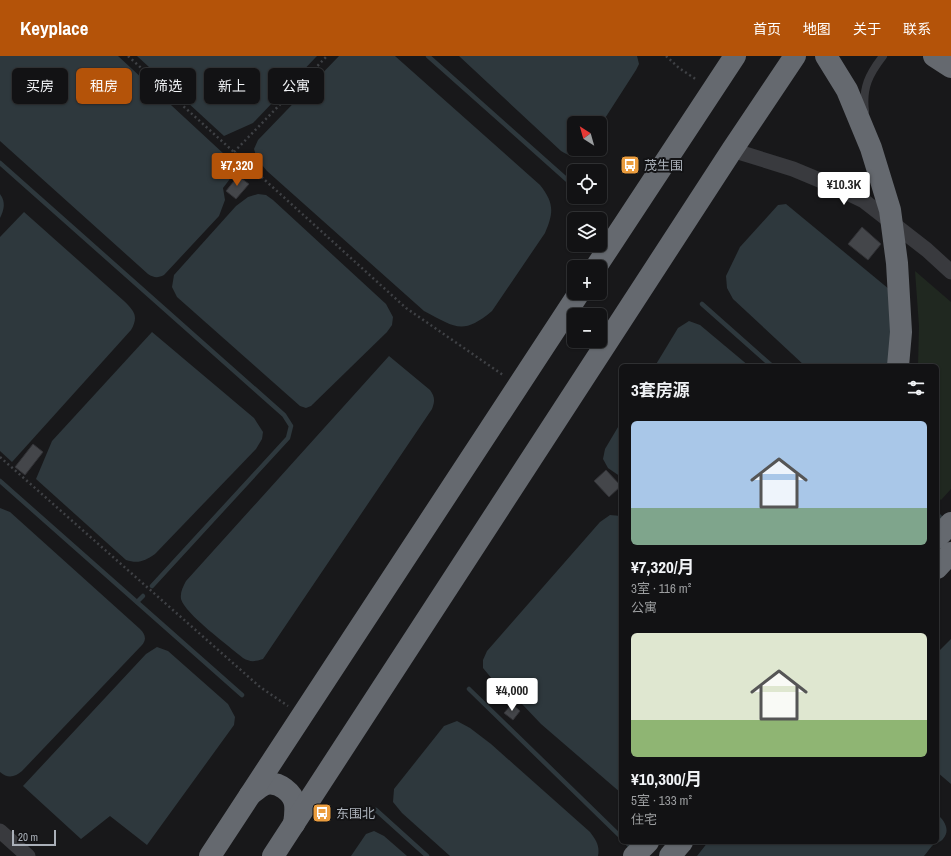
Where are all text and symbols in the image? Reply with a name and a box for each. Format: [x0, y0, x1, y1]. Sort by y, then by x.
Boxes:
text: Keyplace [20, 15, 88, 41]
text: 首页 [753, 20, 781, 38]
text: 地图 [803, 20, 831, 38]
text: 关于 [853, 20, 881, 38]
text: 联系 [903, 20, 931, 38]
chip: 买房 [12, 68, 68, 104]
chip: 租房 [76, 68, 132, 104]
chip: 筛选 [140, 68, 196, 104]
chip: 新上 [204, 68, 260, 104]
chip: 公寓 [268, 68, 324, 104]
north arrow [567, 116, 607, 156]
map controls [567, 116, 607, 348]
pin: ¥7,320 [204, 153, 270, 187]
bus stop icon: 茂生围 [619, 154, 641, 176]
text: ¥7,320 [221, 157, 253, 174]
place label: 茂生围 [644, 157, 683, 174]
button: locate [567, 164, 607, 204]
pin: ¥10.3K [811, 172, 877, 206]
text: ¥10.3K [827, 176, 861, 193]
button: layers [567, 212, 607, 252]
button: + [567, 260, 607, 300]
button: − [567, 308, 607, 348]
icon: filters [905, 377, 927, 399]
text: 3套房源 [631, 378, 690, 401]
icon: home [743, 447, 815, 519]
text: ¥7,320/月 [631, 555, 695, 578]
text: 3室 · 116 m² [631, 580, 691, 597]
text: 公寓 [631, 599, 657, 616]
icon: home [743, 659, 815, 731]
pin: ¥4,000 [479, 678, 545, 712]
text: ¥4,000 [496, 682, 528, 699]
text: ¥10,300/月 [631, 767, 702, 790]
text: 5室 · 133 m² [631, 792, 692, 809]
bus stop icon: 东围北 [311, 802, 333, 824]
place label: 东围北 [336, 805, 375, 822]
text: 住宅 [631, 811, 657, 828]
scale bar [12, 828, 56, 847]
text: 20 m [18, 830, 38, 844]

